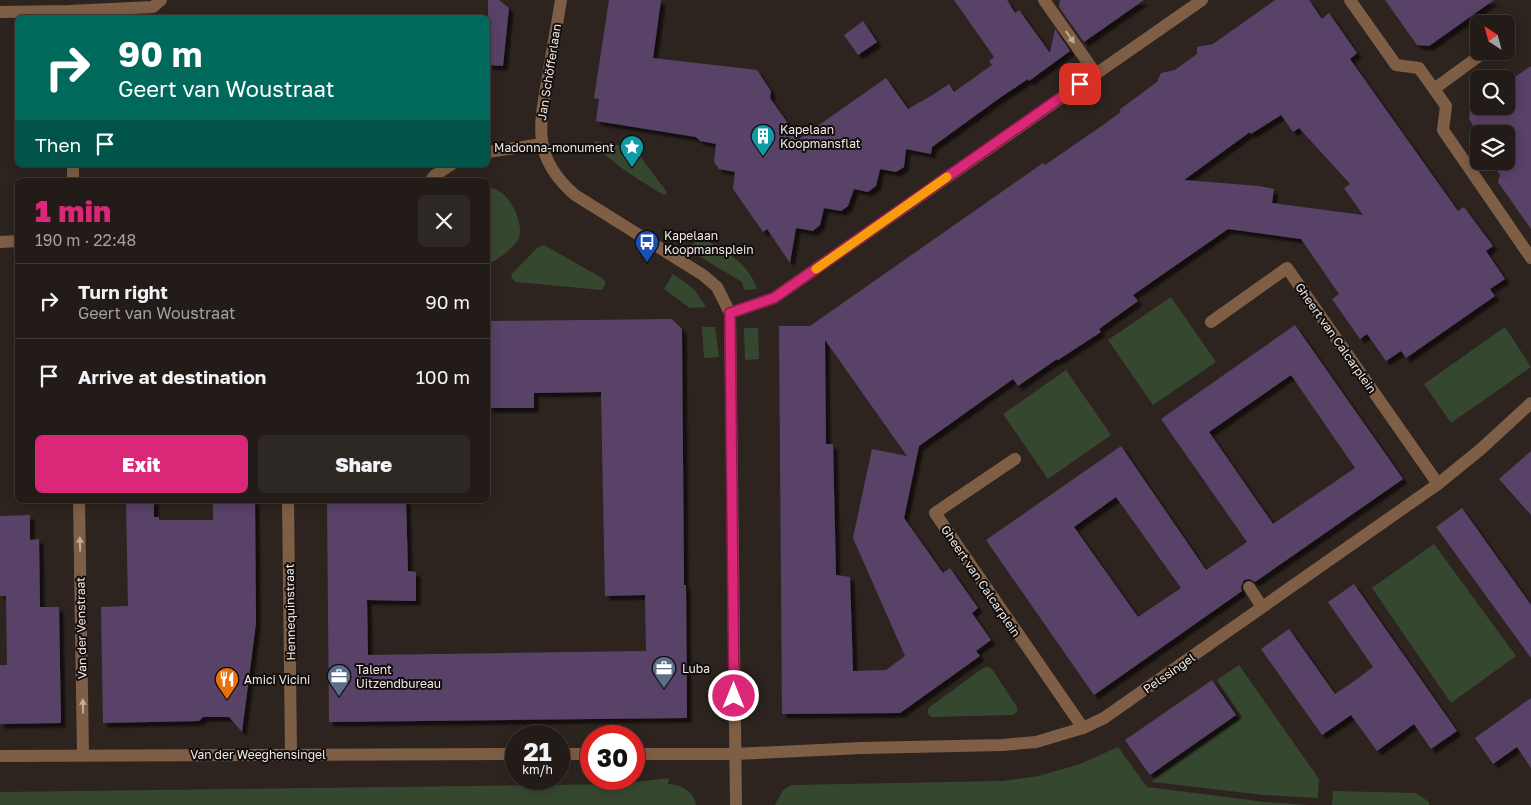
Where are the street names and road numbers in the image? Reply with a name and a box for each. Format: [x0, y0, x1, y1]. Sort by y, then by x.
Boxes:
street label: Jan Schöfferlaan [534, 23, 564, 121]
street label: Gheert van Calcarplein [1292, 280, 1380, 396]
street label: Gheert van Calcarplein [938, 522, 1024, 640]
street label: Hennequinstraat [282, 563, 298, 661]
street label: Van der Venstraat [73, 577, 89, 679]
street label: Pelssingel [1140, 650, 1198, 696]
street label: Van der Weeghensingel [190, 747, 326, 762]

